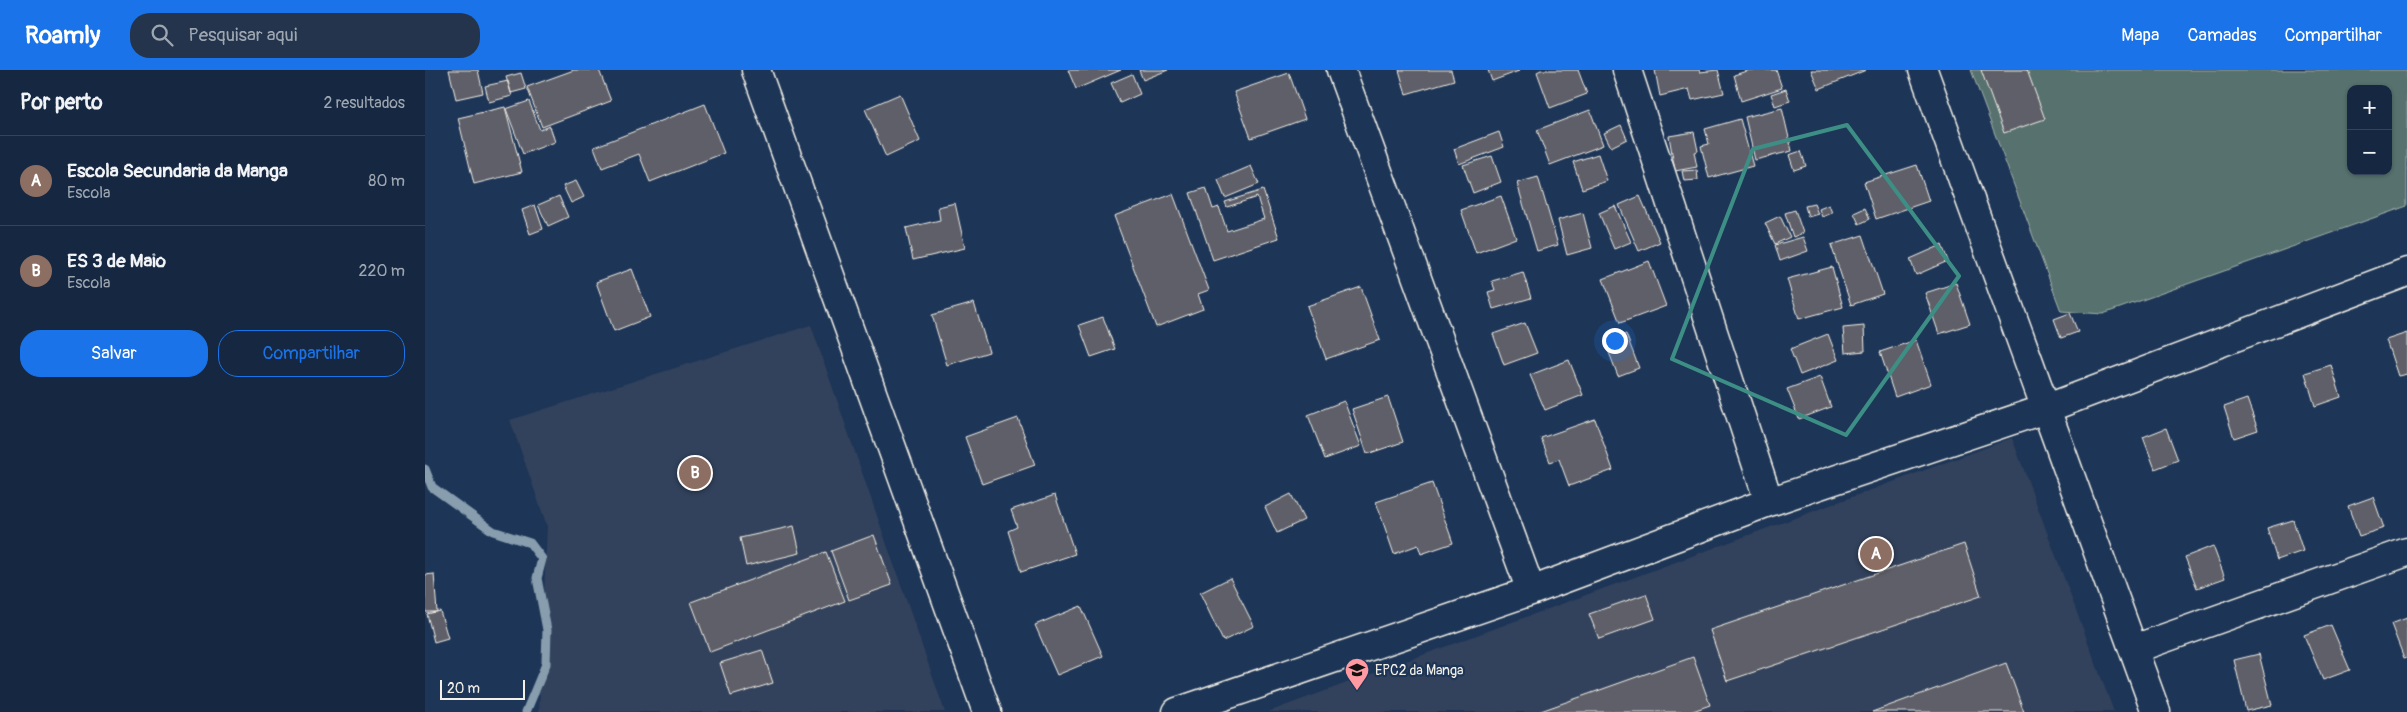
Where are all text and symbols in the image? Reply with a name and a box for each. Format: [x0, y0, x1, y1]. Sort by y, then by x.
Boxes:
search box [130, 13, 480, 58]
text: Roamly [25, 21, 100, 50]
icon: search [148, 21, 176, 49]
text: Pesquisar aqui [188, 23, 297, 47]
text: Mapa [2121, 24, 2159, 47]
text: Camadas [2187, 24, 2257, 47]
text: Compartilhar [2285, 24, 2382, 47]
map controls [2347, 85, 2392, 175]
button: + [2347, 85, 2392, 130]
text: Por perto [20, 89, 102, 116]
text: 2 resultados [323, 93, 405, 113]
button: − [2347, 130, 2392, 175]
text: Escola Secundaria da Manga [67, 159, 288, 183]
text: A [31, 171, 41, 191]
text: 80 m [368, 171, 405, 191]
text: Escola [67, 183, 110, 203]
text: ES 3 de Maio [67, 249, 166, 273]
text: B [31, 261, 41, 281]
text: 220 m [359, 261, 405, 281]
text: Escola [67, 273, 110, 293]
your location [1602, 328, 1628, 354]
button: Salvar [20, 330, 208, 377]
button: Compartilhar [218, 330, 405, 377]
pin: B [679, 454, 711, 492]
pin: A [1860, 535, 1892, 573]
school or university icon: EPC2 da Manga [1344, 657, 1370, 691]
place label: EPC2 da Manga [1375, 662, 1464, 679]
scale bar [440, 677, 525, 700]
text: 20 m [447, 680, 480, 697]

